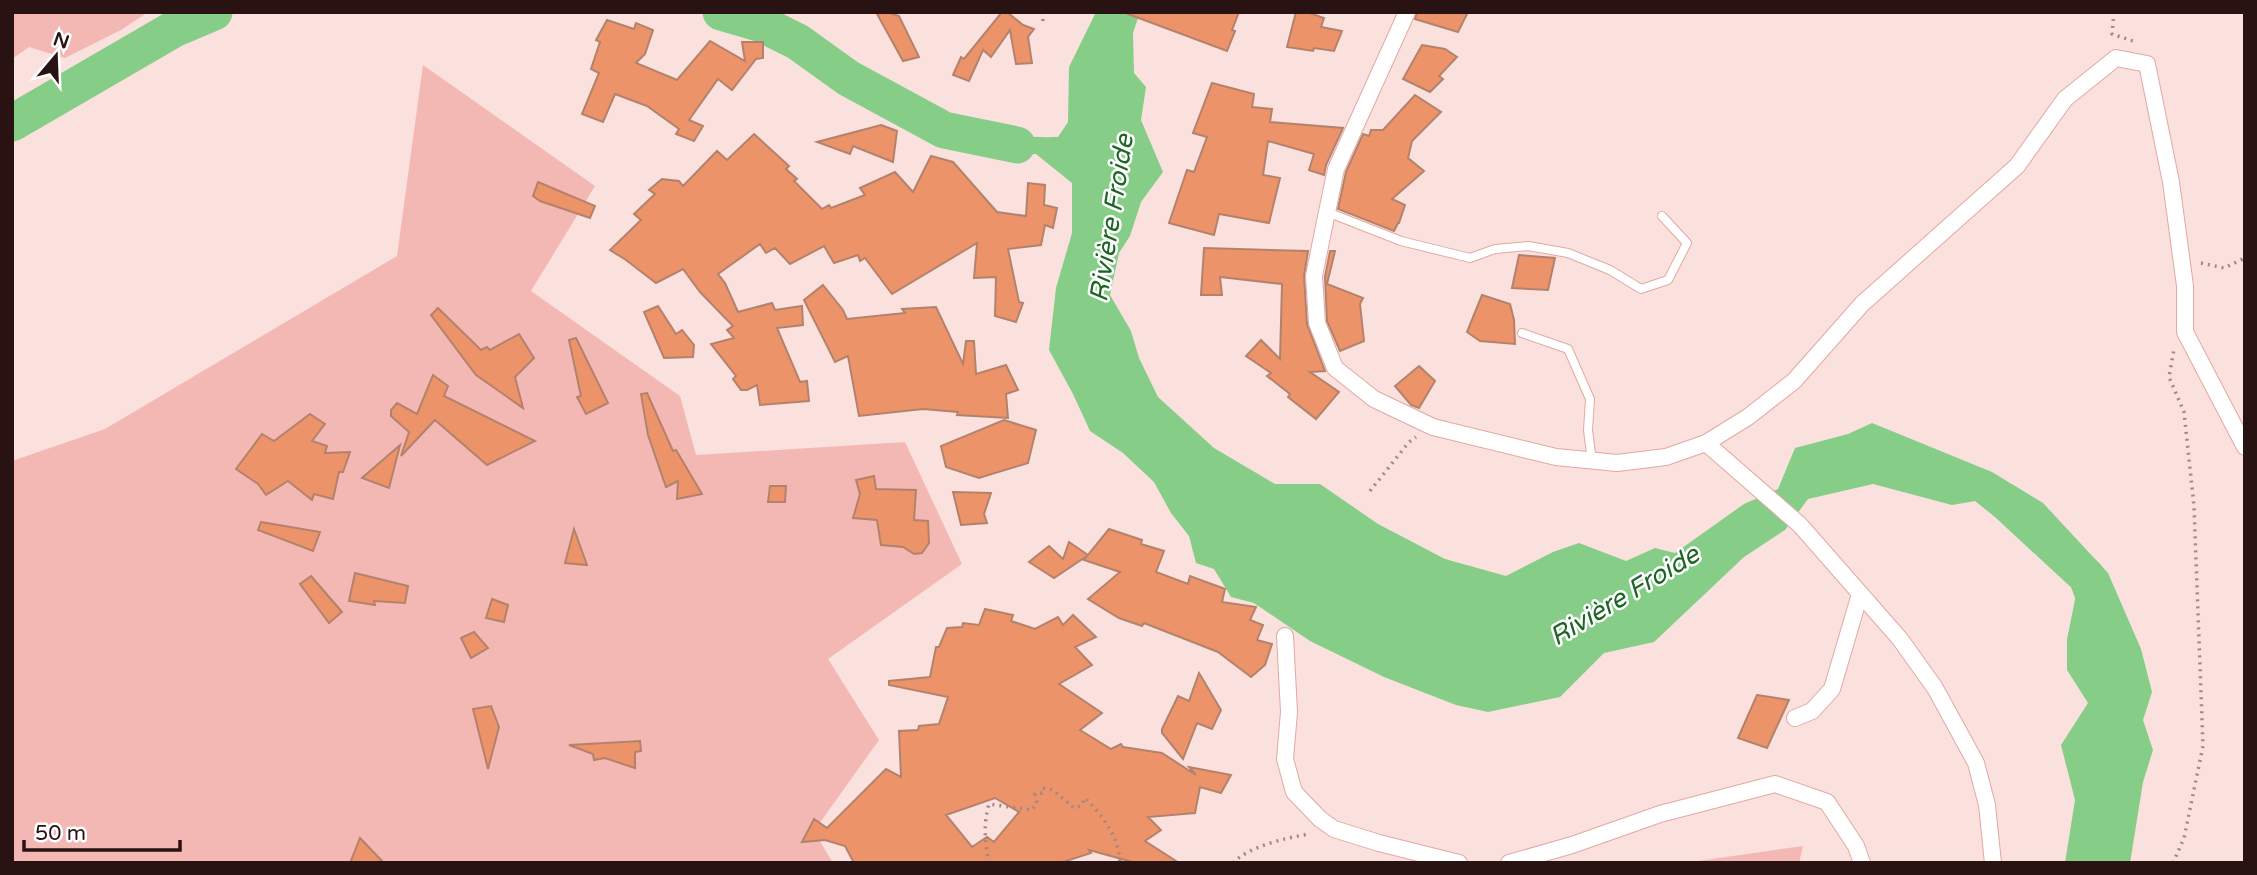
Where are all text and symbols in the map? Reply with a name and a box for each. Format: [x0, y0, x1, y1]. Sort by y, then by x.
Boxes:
north arrow [21, 21, 91, 91]
text: N [50, 28, 72, 54]
water label: Rivière Froide [1083, 131, 1140, 304]
water label: Rivière Froide [1544, 538, 1706, 652]
scale bar [24, 808, 180, 852]
text: 50 m [35, 821, 86, 846]

